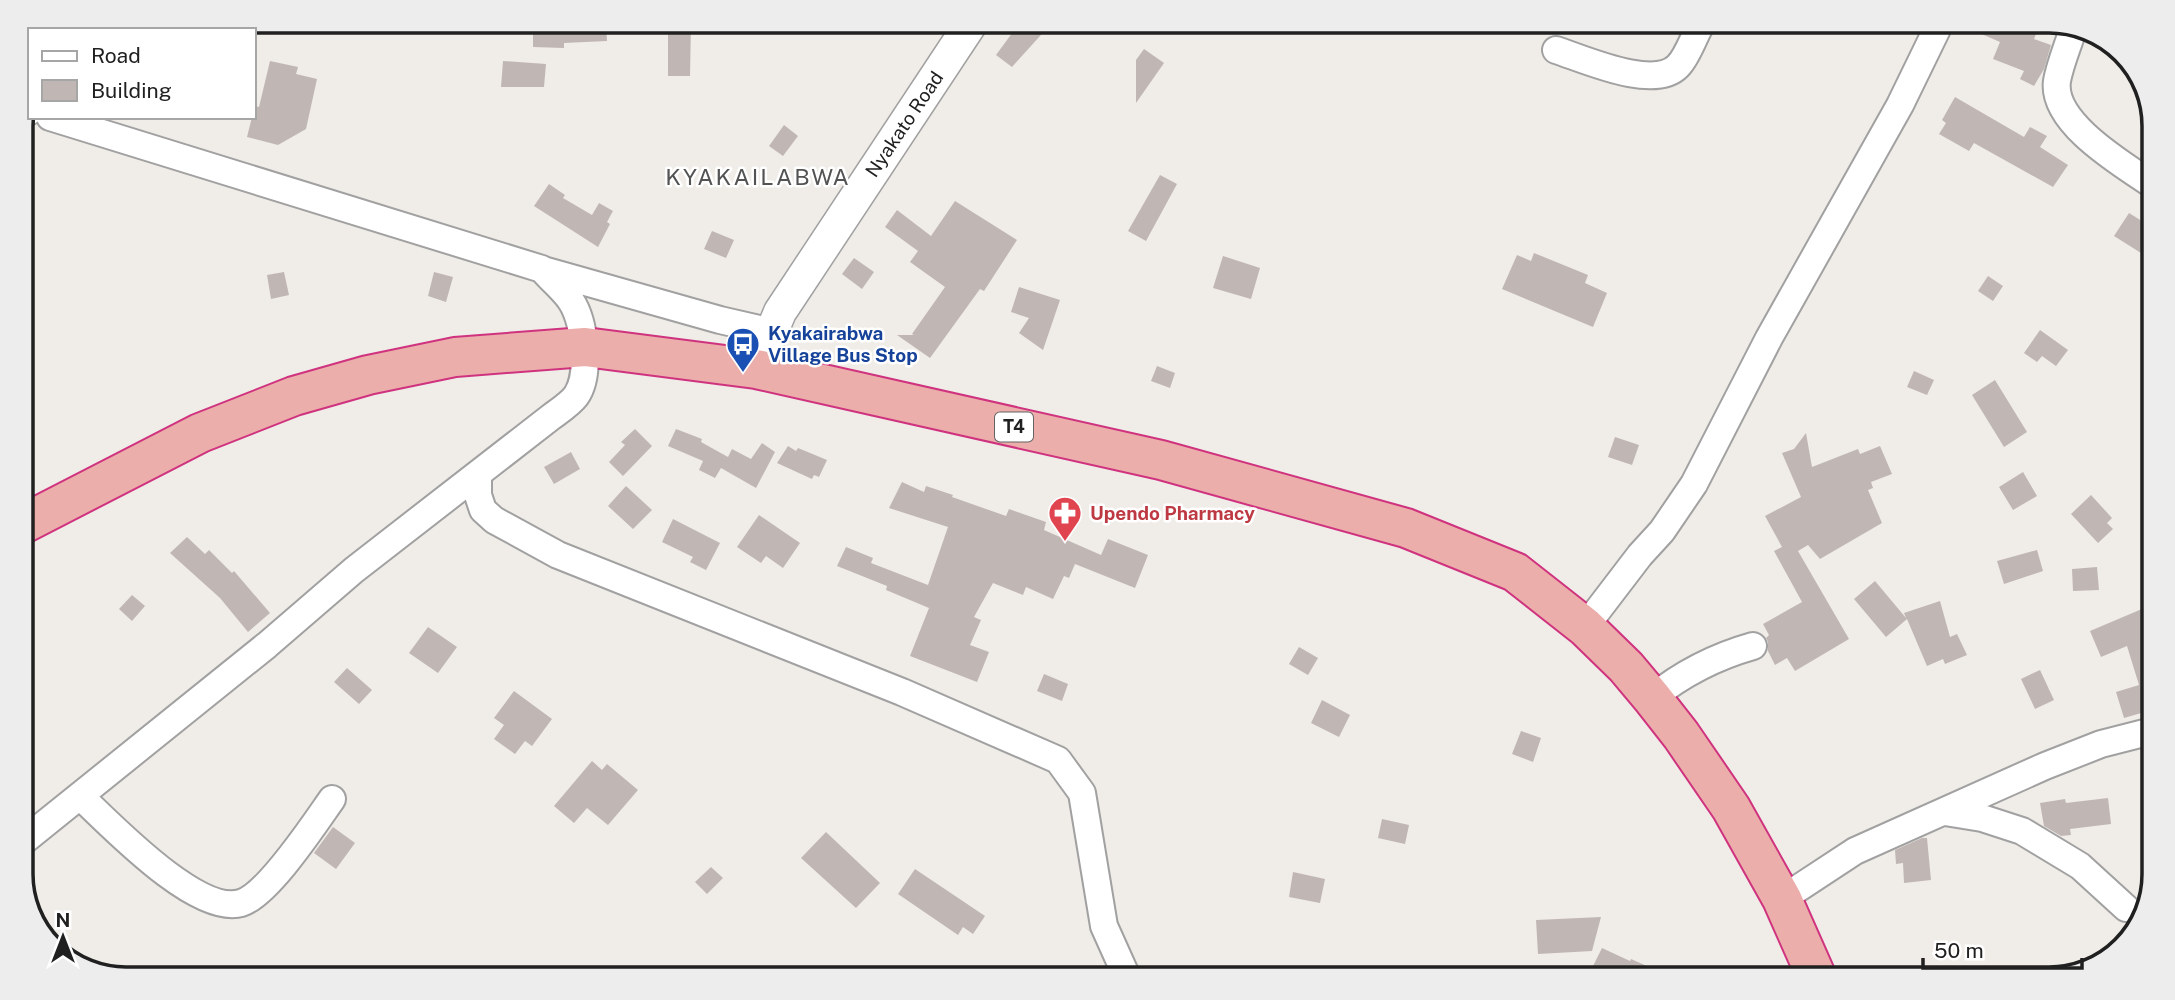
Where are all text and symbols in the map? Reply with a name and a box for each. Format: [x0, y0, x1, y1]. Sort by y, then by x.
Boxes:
legend [28, 28, 256, 119]
text: Road [91, 43, 141, 68]
street label: Nyakato Road [861, 67, 947, 181]
text: Building [91, 78, 172, 103]
district label: KYAKAILABWA [665, 163, 851, 190]
place label: Kyakairabwa Village Bus Stop [768, 322, 918, 366]
bus stop icon: Kyakairabwa Village Bus Stop [724, 325, 762, 374]
road number: T4 [995, 412, 1033, 442]
pharmacy icon: Upendo Pharmacy [1046, 494, 1084, 543]
place label: Upendo Pharmacy [1090, 502, 1255, 524]
north arrow [28, 902, 98, 972]
text: N [56, 909, 70, 931]
scale bar [1923, 926, 2082, 970]
text: 50 m [1934, 938, 1984, 963]

